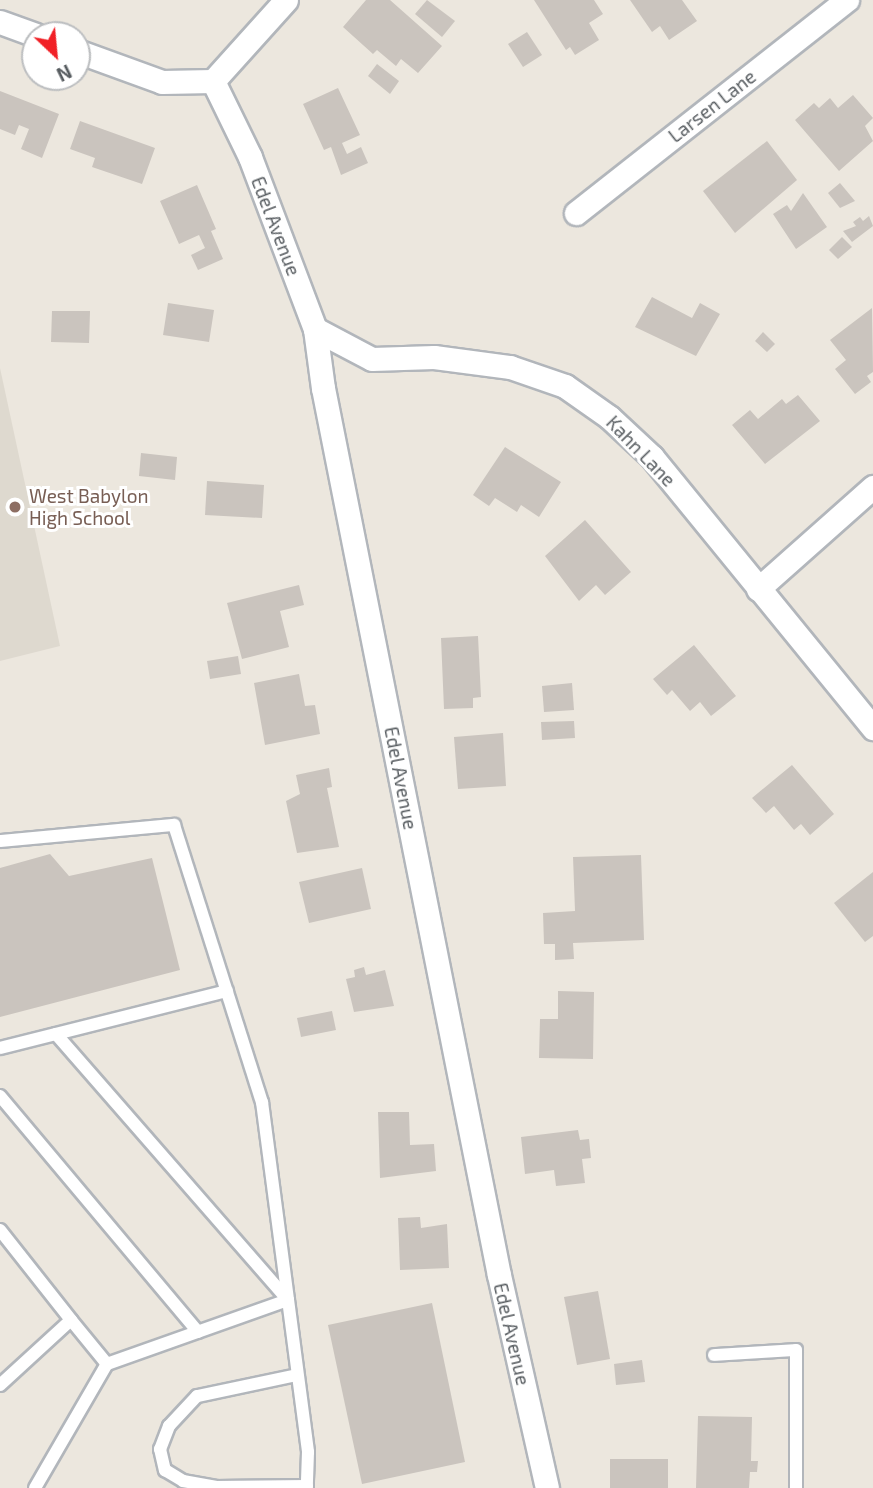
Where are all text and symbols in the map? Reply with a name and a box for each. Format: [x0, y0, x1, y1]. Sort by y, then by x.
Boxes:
north arrow [21, 21, 91, 91]
text: N [53, 60, 76, 87]
street label: Larsen Lane [664, 65, 760, 147]
street label: Edel Avenue [246, 173, 306, 279]
street label: Kahn Lane [602, 411, 680, 491]
place label: West Babylon High School [29, 485, 148, 529]
marker: West Babylon High School [7, 499, 23, 515]
street label: Edel Avenue [380, 724, 422, 832]
street label: Edel Avenue [489, 1280, 535, 1388]

